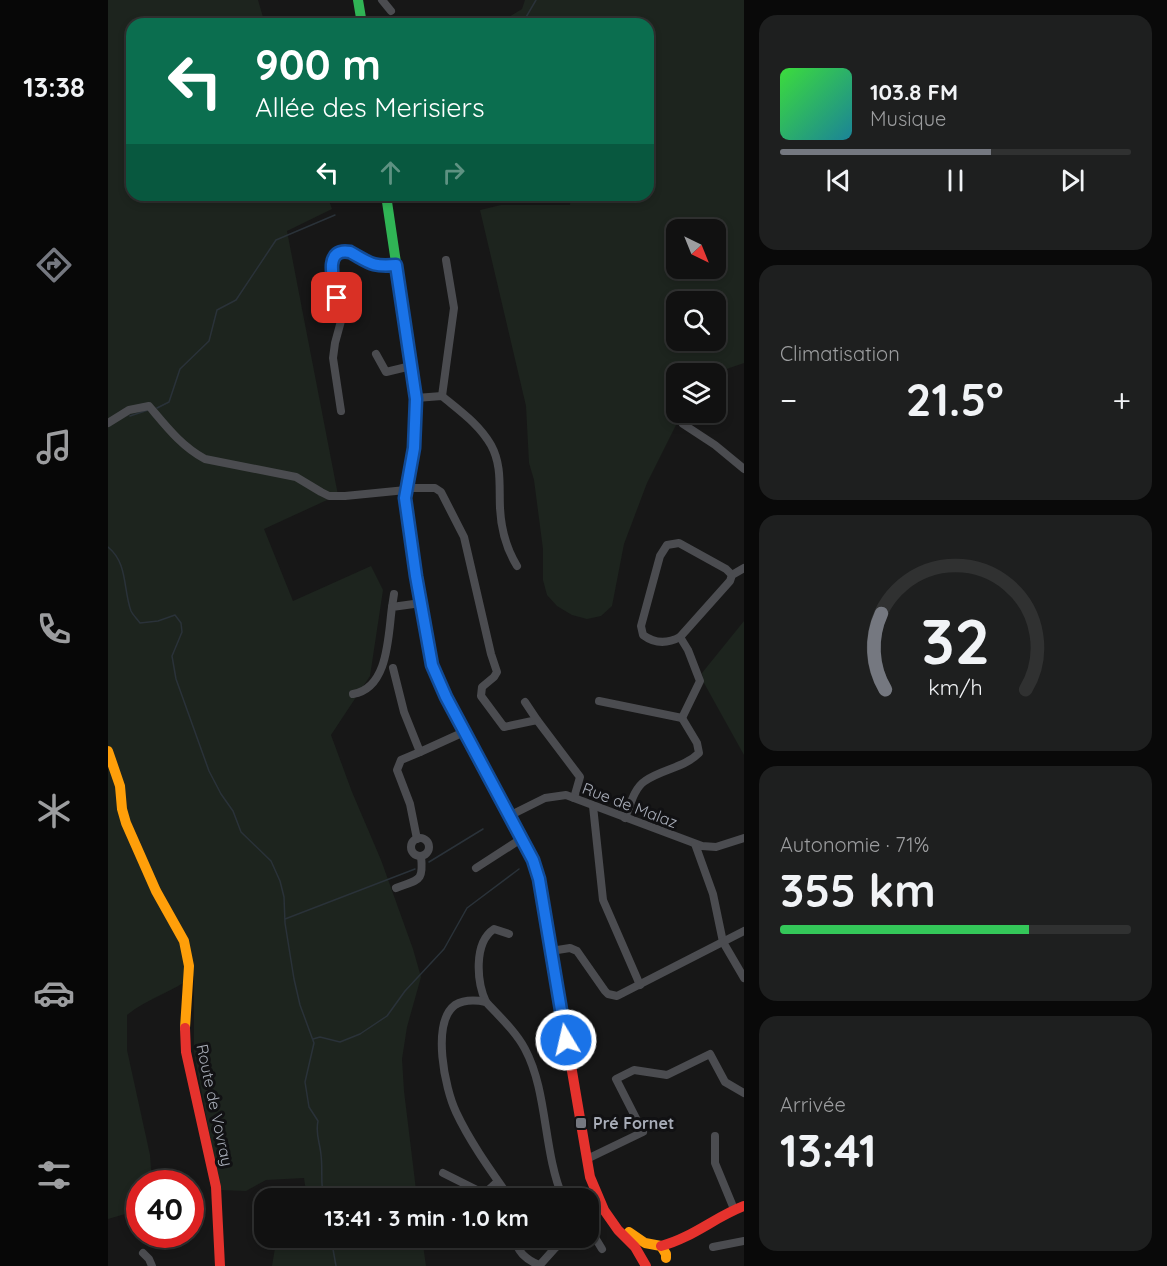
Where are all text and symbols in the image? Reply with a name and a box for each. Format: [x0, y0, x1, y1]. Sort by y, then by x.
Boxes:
text: 900 m [255, 38, 381, 91]
icon: left [156, 42, 234, 120]
text: 13:38 [23, 70, 85, 104]
text: 103.8 FM [870, 78, 958, 106]
text: Allée des Merisiers [255, 90, 485, 124]
text: Musique [870, 106, 946, 131]
icon: left [311, 156, 344, 189]
icon: ahead [374, 156, 407, 189]
icon: right [437, 156, 470, 189]
icon: previous [822, 164, 855, 197]
icon: pause [939, 164, 972, 197]
icon: next [1056, 164, 1089, 197]
north arrow [666, 219, 726, 279]
map controls [666, 219, 726, 423]
icon: directions [33, 244, 75, 286]
pin [311, 272, 362, 323]
icon: arrive [320, 281, 353, 314]
button: search [666, 291, 726, 351]
text: Climatisation [780, 341, 900, 366]
button: layers [666, 363, 726, 423]
text: 21.5° [906, 371, 1004, 427]
text: − [780, 379, 797, 420]
text: + [1112, 379, 1131, 420]
icon: music [33, 426, 75, 468]
text: 32 [921, 602, 990, 680]
icon: phone [33, 608, 75, 650]
text: km/h [928, 674, 983, 700]
street label: Rue de Malaz [580, 778, 680, 832]
icon: climate [33, 790, 75, 832]
text: Autonomie · 71% [780, 832, 929, 857]
text: 355 km [780, 862, 936, 918]
icon: car [33, 972, 75, 1014]
position arrow [534, 1008, 598, 1072]
street label: Route de Vovray [192, 1042, 238, 1168]
text: Arrivée [780, 1092, 846, 1117]
place label: Pré Fornet [593, 1113, 674, 1133]
marker: Pré Fornet [574, 1116, 588, 1130]
text: 13:41 [780, 1122, 877, 1178]
icon: filters [33, 1154, 75, 1196]
speed limit sign: 40 [126, 1170, 204, 1248]
text: 13:41 · 3 min · 1.0 km [324, 1204, 529, 1232]

